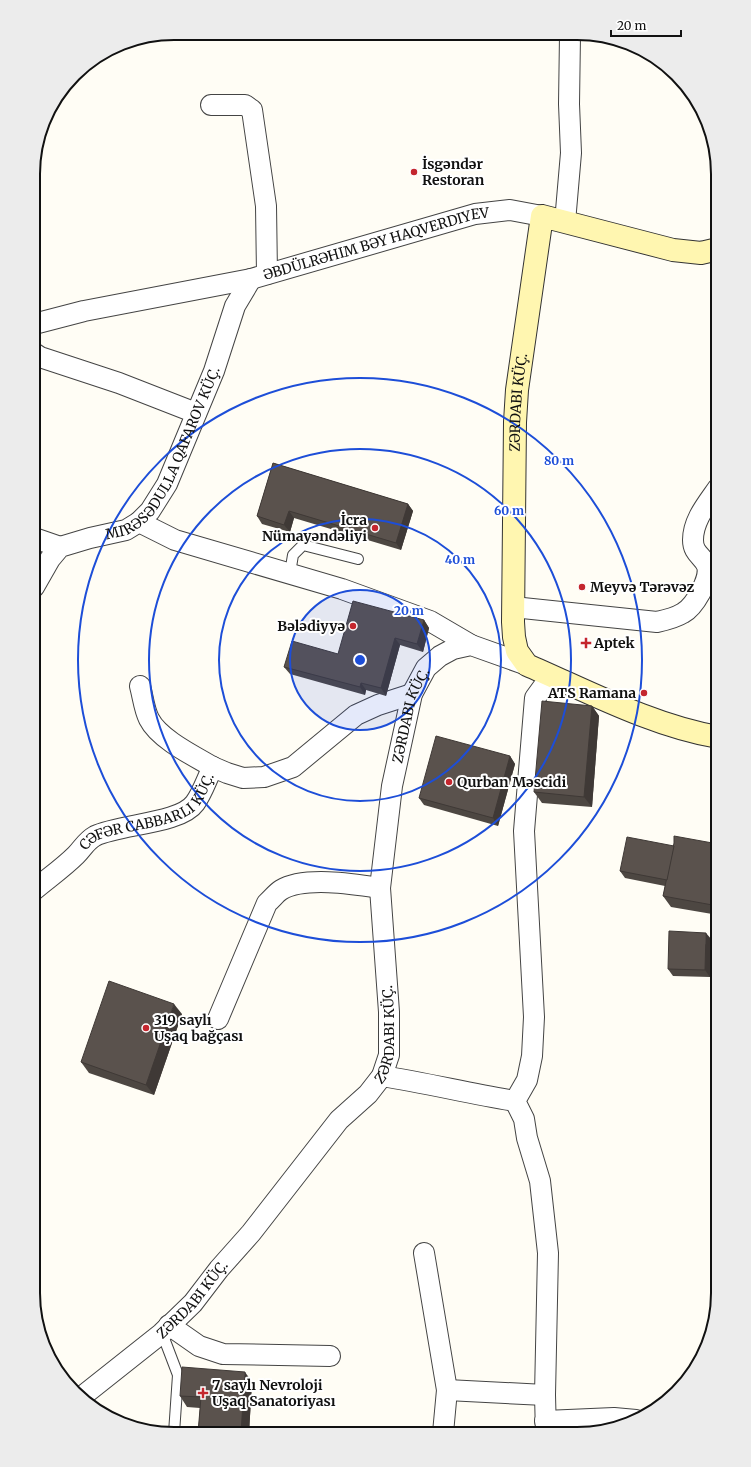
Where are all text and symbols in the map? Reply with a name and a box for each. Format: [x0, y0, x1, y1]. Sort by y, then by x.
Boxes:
scale bar [611, 12, 681, 38]
text: 20 m [617, 18, 646, 33]
place label: İsgəndər Restoran [422, 155, 485, 189]
marker: İsgəndər Restoran [409, 167, 419, 177]
street label: ƏBDÜLRƏHIM BƏY HAQVERDIYEV [261, 203, 491, 284]
street label: ZƏRDABI KÜÇ. [506, 352, 531, 452]
street label: MIRƏSƏDULLA QAFAROV KÜÇ. [103, 365, 224, 543]
text: 80 m [544, 453, 574, 468]
text: 60 m [494, 503, 524, 518]
place label: İcra Nümayəndəliyi [262, 511, 367, 545]
marker: İcra Nümayəndəliyi [370, 523, 380, 533]
text: 40 m [445, 552, 475, 567]
place label: Meyvə Tərəvəz [590, 578, 694, 596]
marker: Meyvə Tərəvəz [577, 582, 587, 592]
text: 20 m [394, 603, 424, 618]
place label: Bələdiyyə [277, 617, 345, 635]
marker: Bələdiyyə [348, 621, 358, 631]
place label: Aptek [593, 634, 635, 652]
marker: Aptek [581, 638, 591, 648]
centre of rings [353, 653, 367, 667]
street label: ZƏRDABI KÜÇ. [388, 665, 433, 765]
place label: ATS Ramana [547, 684, 636, 702]
marker: ATS Ramana [639, 688, 649, 698]
street label: CƏFƏR CABBARLI KÜÇ. [75, 770, 218, 854]
place label: Qurban Məscidi [457, 773, 566, 791]
marker: Qurban Məscidi [444, 777, 454, 787]
street label: ZƏRDABI KÜÇ. [370, 985, 398, 1087]
place label: 319 saylı Uşaq bağçası [154, 1011, 243, 1045]
marker: 319 saylı Uşaq bağçası [141, 1023, 151, 1033]
street label: ZƏRDABI KÜÇ. [153, 1256, 232, 1342]
place label: 7 saylı Nevroloji Uşaq Sanatoriyası [212, 1376, 336, 1410]
marker: 7 saylı Nevroloji Uşaq Sanatoriyası [197, 1387, 209, 1399]

